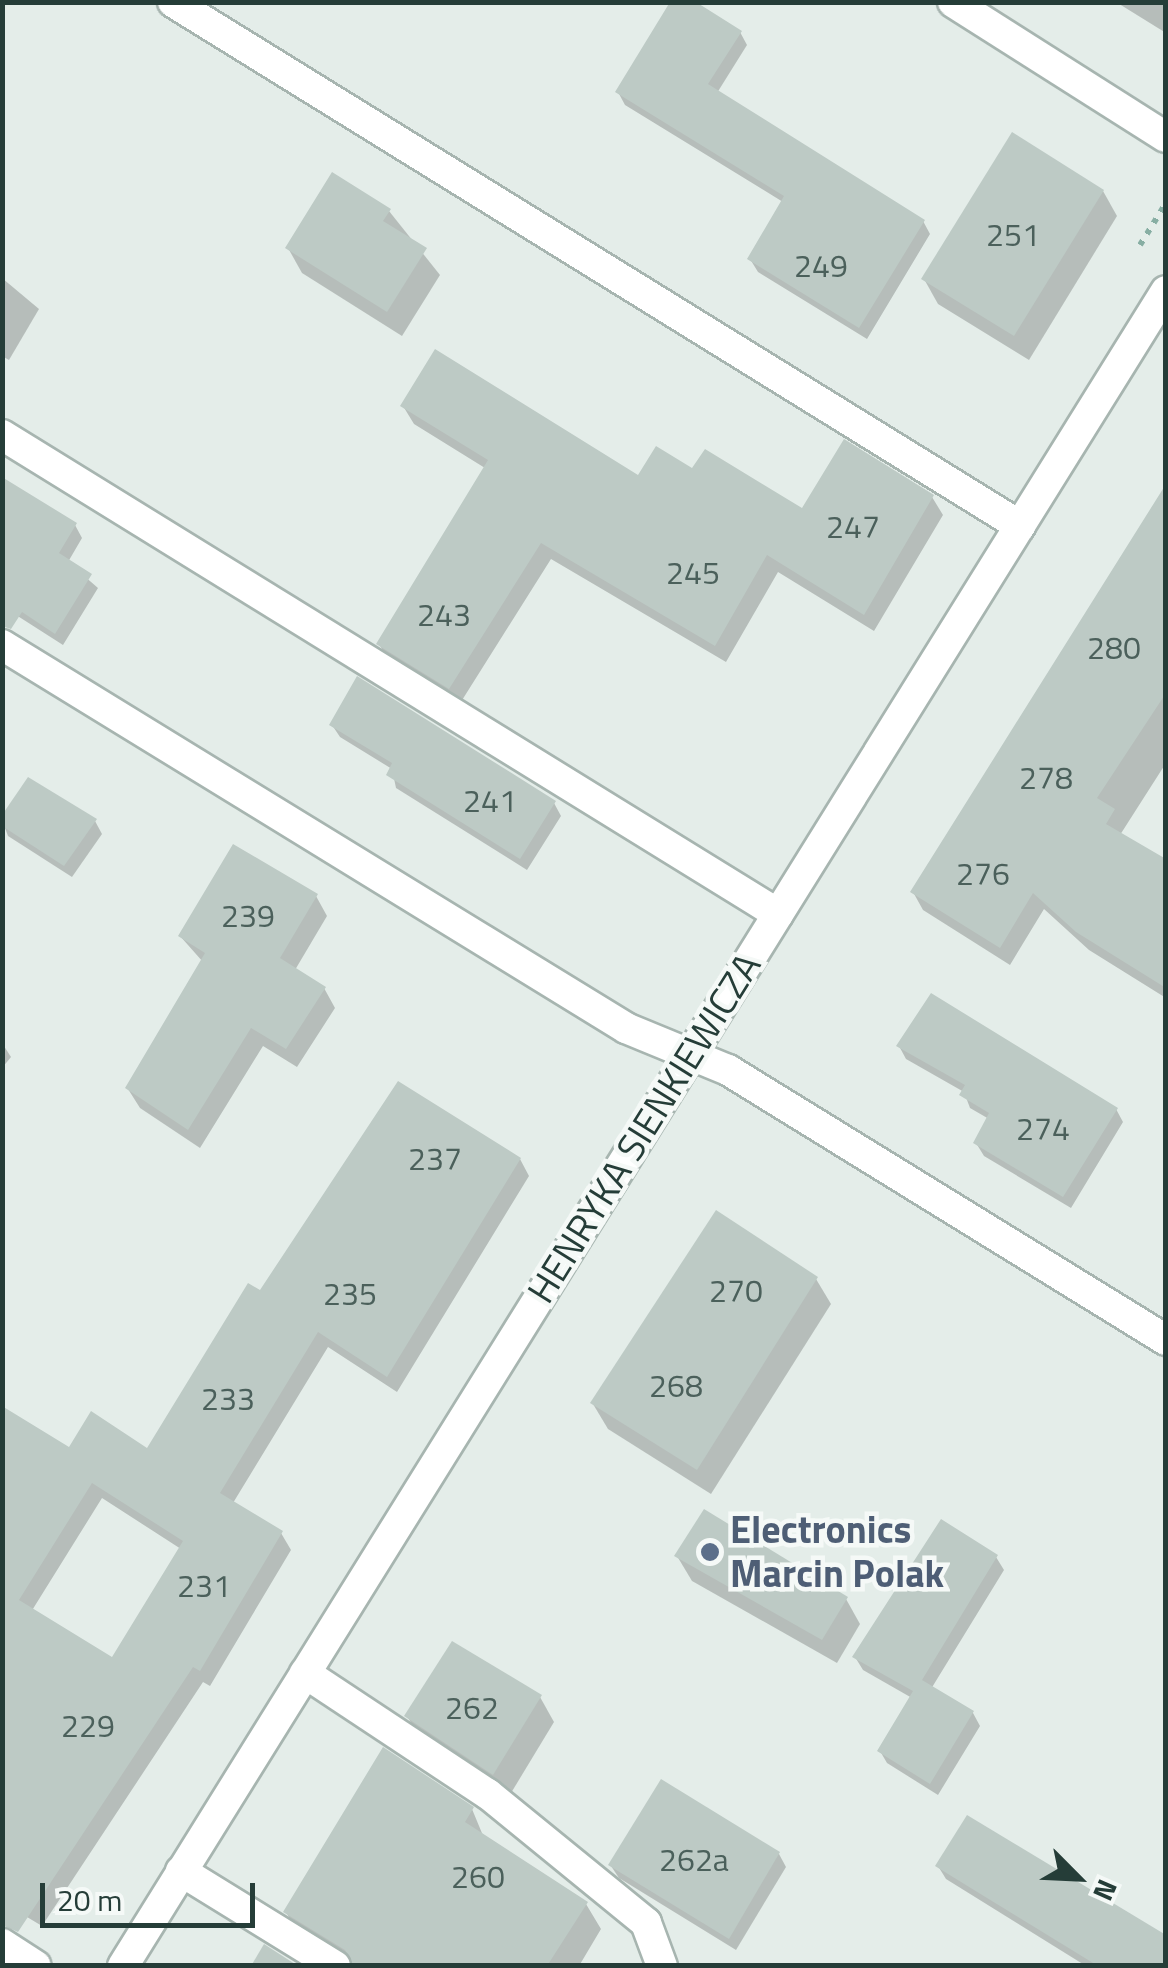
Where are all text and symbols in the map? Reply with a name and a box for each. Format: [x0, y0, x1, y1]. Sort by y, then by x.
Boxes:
house number: 251 [986, 215, 1040, 253]
house number: 249 [794, 246, 848, 284]
house number: 247 [826, 507, 880, 545]
house number: 245 [666, 553, 720, 591]
house number: 243 [417, 595, 471, 633]
house number: 280 [1087, 628, 1141, 666]
house number: 278 [1019, 758, 1073, 796]
house number: 241 [463, 781, 517, 819]
house number: 276 [956, 854, 1010, 892]
house number: 239 [221, 896, 275, 934]
street label: HENRYKA SIENKIEWICZA [518, 945, 770, 1311]
house number: 274 [1016, 1109, 1070, 1147]
house number: 237 [408, 1139, 462, 1177]
house number: 270 [709, 1271, 763, 1309]
house number: 235 [323, 1274, 377, 1312]
house number: 268 [649, 1366, 703, 1404]
house number: 233 [201, 1379, 255, 1417]
place label: Electronics Marcin Polak [730, 1507, 944, 1596]
marker: Electronics Marcin Polak [699, 1541, 721, 1563]
house number: 231 [177, 1566, 231, 1604]
house number: 262 [445, 1688, 499, 1726]
house number: 229 [61, 1706, 115, 1744]
north arrow [1028, 1828, 1128, 1928]
house number: 262a [659, 1840, 729, 1878]
house number: 260 [451, 1857, 505, 1895]
scale bar [45, 1863, 260, 1925]
text: N [1082, 1873, 1129, 1908]
text: 20 m [57, 1877, 122, 1923]

